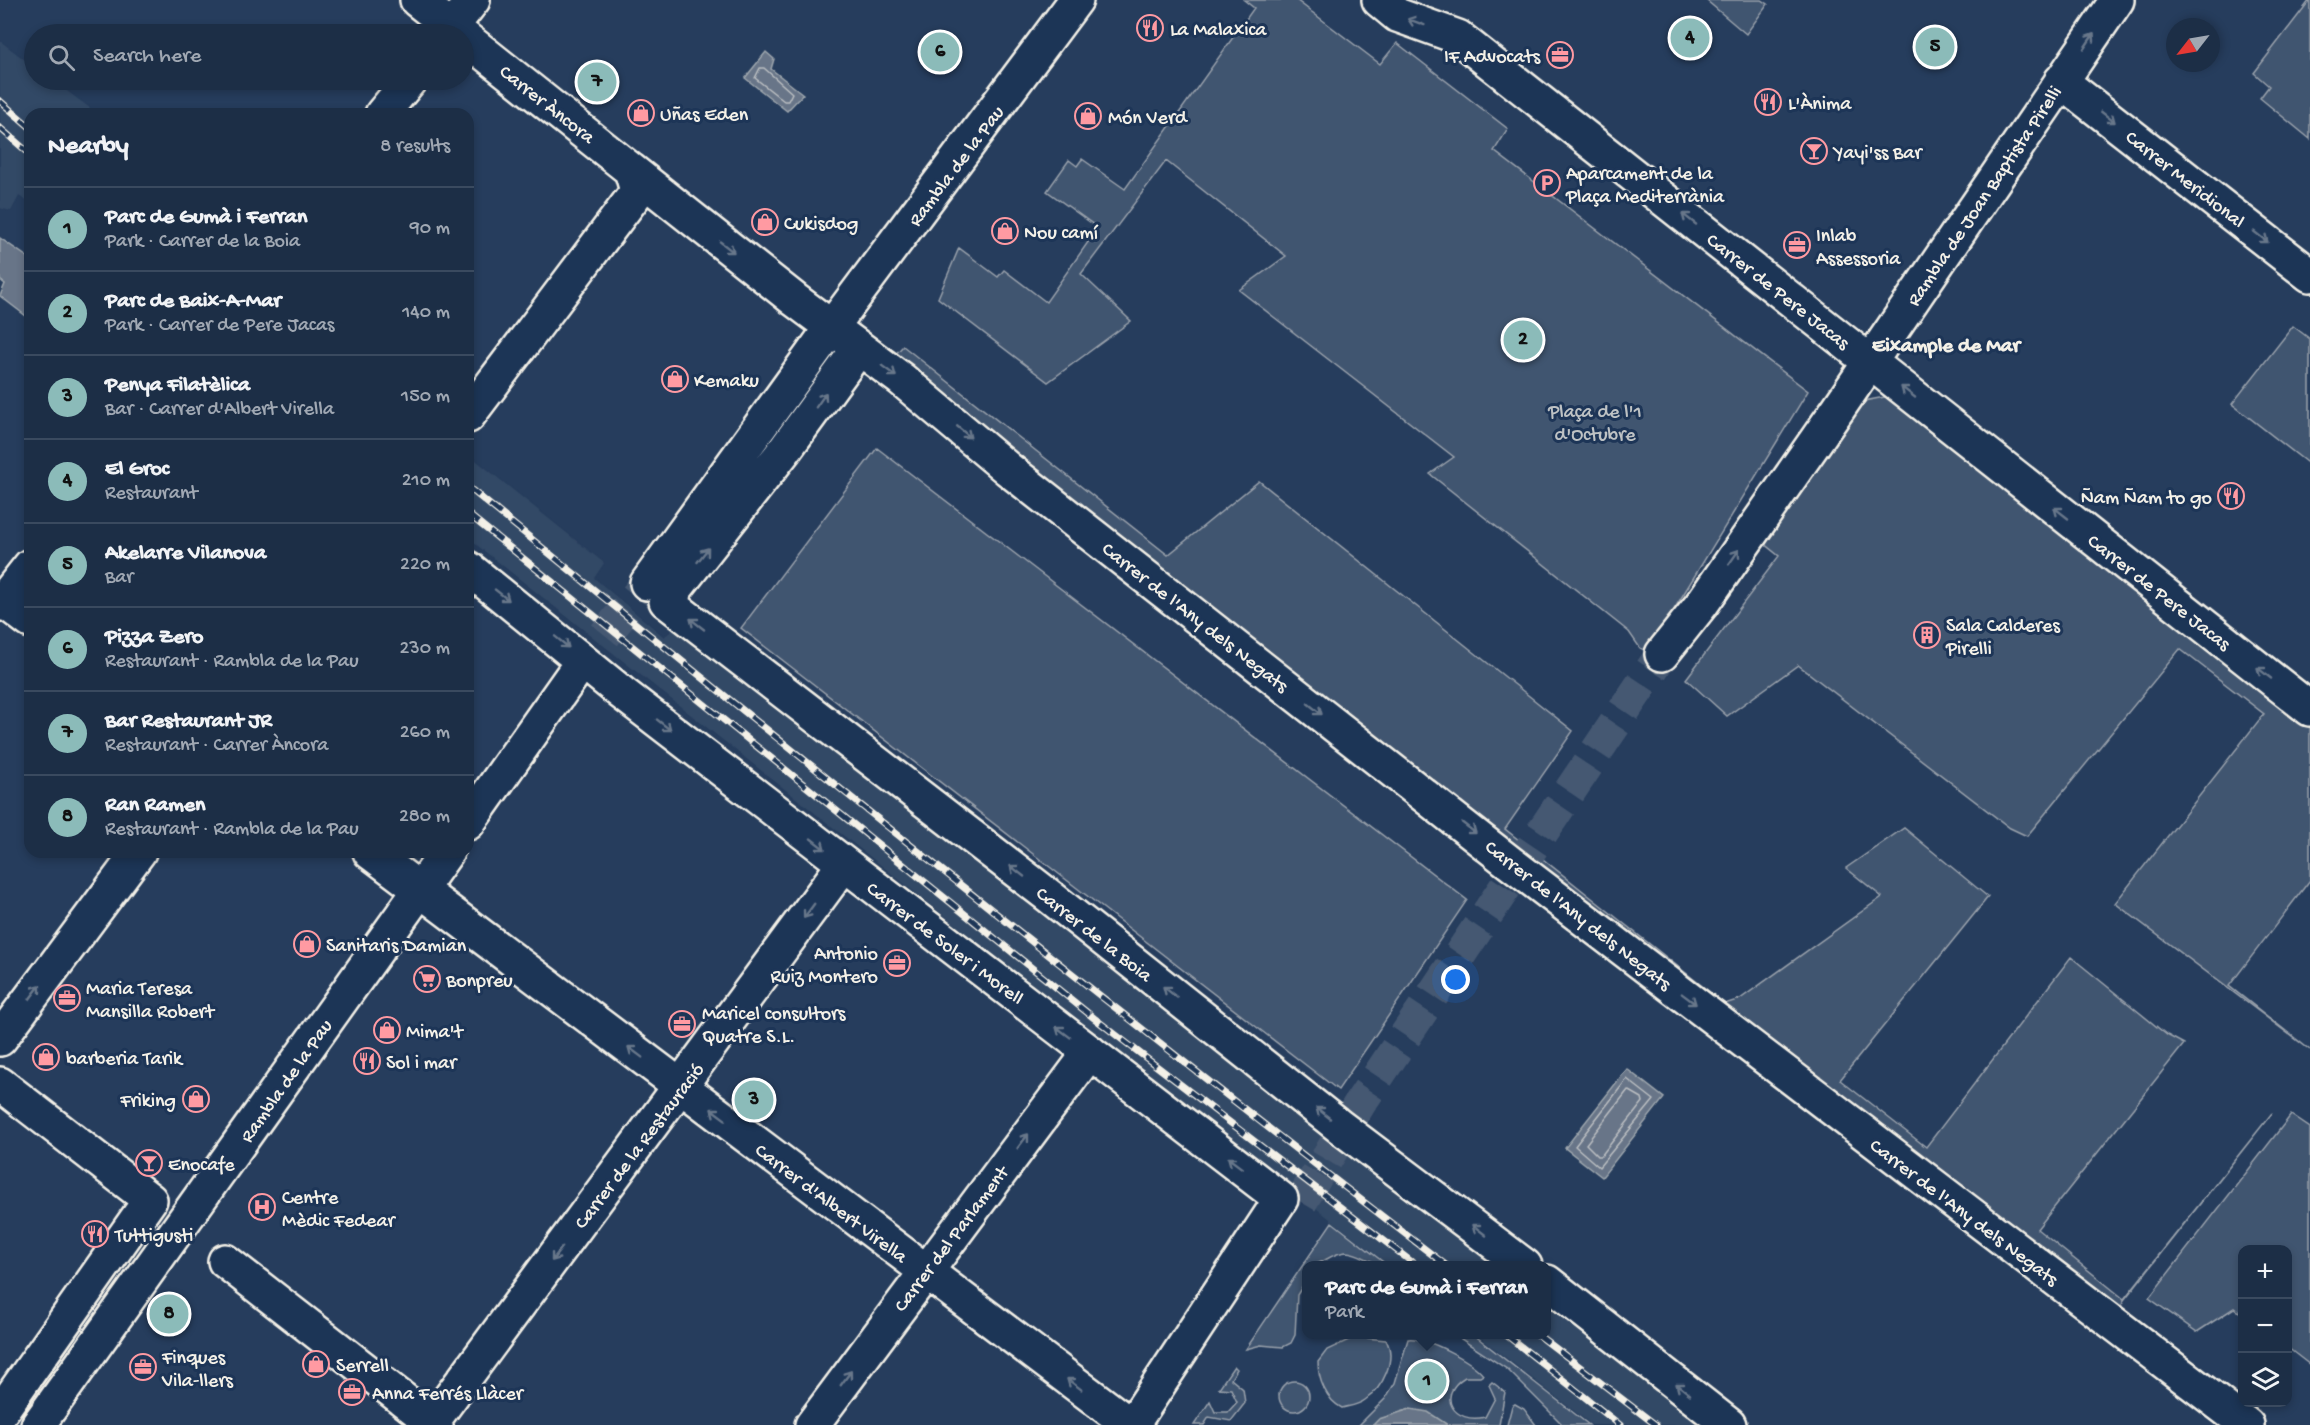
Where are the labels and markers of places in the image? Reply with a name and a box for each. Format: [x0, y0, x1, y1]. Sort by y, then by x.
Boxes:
restaurant icon: La Malaxica [1135, 13, 1165, 43]
pin: 4 [1670, 15, 1710, 60]
place label: La Malaxica [1170, 20, 1267, 43]
pin: 5 [1916, 24, 1954, 70]
pin: 6 [920, 29, 960, 74]
office icon: IF Advocats [1545, 40, 1575, 70]
place label: IF Advocats [1444, 47, 1541, 70]
pin: 7 [578, 60, 616, 104]
restaurant icon: L'Ànima [1753, 87, 1783, 117]
place label: L'Ànima [1788, 92, 1852, 117]
shop icon: Uñas Eden [626, 98, 656, 128]
shop icon: Món Verd [1073, 101, 1103, 131]
place label: Uñas Eden [660, 105, 749, 128]
place label: Món Verd [1108, 108, 1189, 131]
bar icon: Yayi'ss Bar [1799, 136, 1829, 166]
place label: Yayi'ss Bar [1832, 143, 1923, 166]
place label: Aparcament de la Plaça Mediterrània [1565, 164, 1725, 210]
parking icon: Aparcament de la Plaça Mediterrània [1532, 168, 1562, 198]
shop icon: Cukisdog [750, 207, 780, 237]
place label: Cukisdog [784, 214, 858, 237]
shop icon: Nou camí [990, 216, 1020, 246]
place label: Nou camí [1024, 223, 1099, 246]
place label: Inlab Assessoria [1816, 226, 1901, 272]
office icon: Inlab Assessoria [1782, 230, 1812, 260]
pin: 2 [1504, 318, 1543, 362]
shop icon: Kemaku [660, 364, 690, 394]
place label: Kemaku [694, 371, 760, 394]
restaurant icon: Ñam Ñam to go [2216, 481, 2246, 511]
place label: Ñam Ñam to go [2081, 488, 2212, 511]
place label: Sala Calderes Pirelli [1945, 616, 2060, 662]
building icon: Sala Calderes Pirelli [1912, 620, 1942, 650]
shop icon: Sanitaris Damian [292, 929, 322, 959]
place label: Sanitaris Damian [326, 936, 467, 959]
place label: Antonio Ruiz Montero [771, 944, 878, 990]
office icon: Antonio Ruiz Montero [882, 948, 912, 978]
supermarket icon: Bonpreu [412, 964, 442, 994]
place label: Bonpreu [445, 971, 513, 994]
place label: Maria Teresa Mansilla Robert [86, 979, 216, 1025]
office icon: Maria Teresa Mansilla Robert [52, 983, 82, 1013]
place label: Maricel consultors Quatre S.L. [702, 1004, 846, 1050]
office icon: Maricel consultors Quatre S.L. [667, 1009, 697, 1039]
shop icon: Mima't [372, 1015, 402, 1045]
place label: Mima't [406, 1022, 465, 1045]
shop icon: barberia Tarik [31, 1042, 61, 1072]
restaurant icon: Sol i mar [352, 1046, 382, 1076]
place label: barberia Tarik [66, 1049, 184, 1072]
place label: Sol i mar [386, 1053, 458, 1076]
pin: 3 [734, 1078, 774, 1122]
shop icon: Friking [181, 1084, 211, 1114]
place label: Friking [119, 1091, 176, 1114]
bar icon: Enocafe [134, 1148, 164, 1178]
place label: Enocafe [168, 1155, 235, 1178]
place label: Centre Mèdic Fedear [282, 1188, 396, 1234]
hospital icon: Centre Mèdic Fedear [247, 1192, 277, 1222]
restaurant icon: Tuttigusti [80, 1219, 110, 1249]
place label: Tuttigusti [114, 1226, 193, 1249]
pin: 8 [150, 1292, 188, 1336]
place label: Finques Vila-llers [161, 1348, 233, 1394]
shop icon: Serrell [301, 1349, 331, 1379]
office icon: Finques Vila-llers [128, 1352, 158, 1382]
place label: Serrell [336, 1356, 389, 1379]
pin: 1 [1408, 1358, 1446, 1404]
office icon: Anna Ferrés Llàcer [337, 1377, 367, 1407]
place label: Anna Ferrés Llàcer [372, 1384, 525, 1407]

